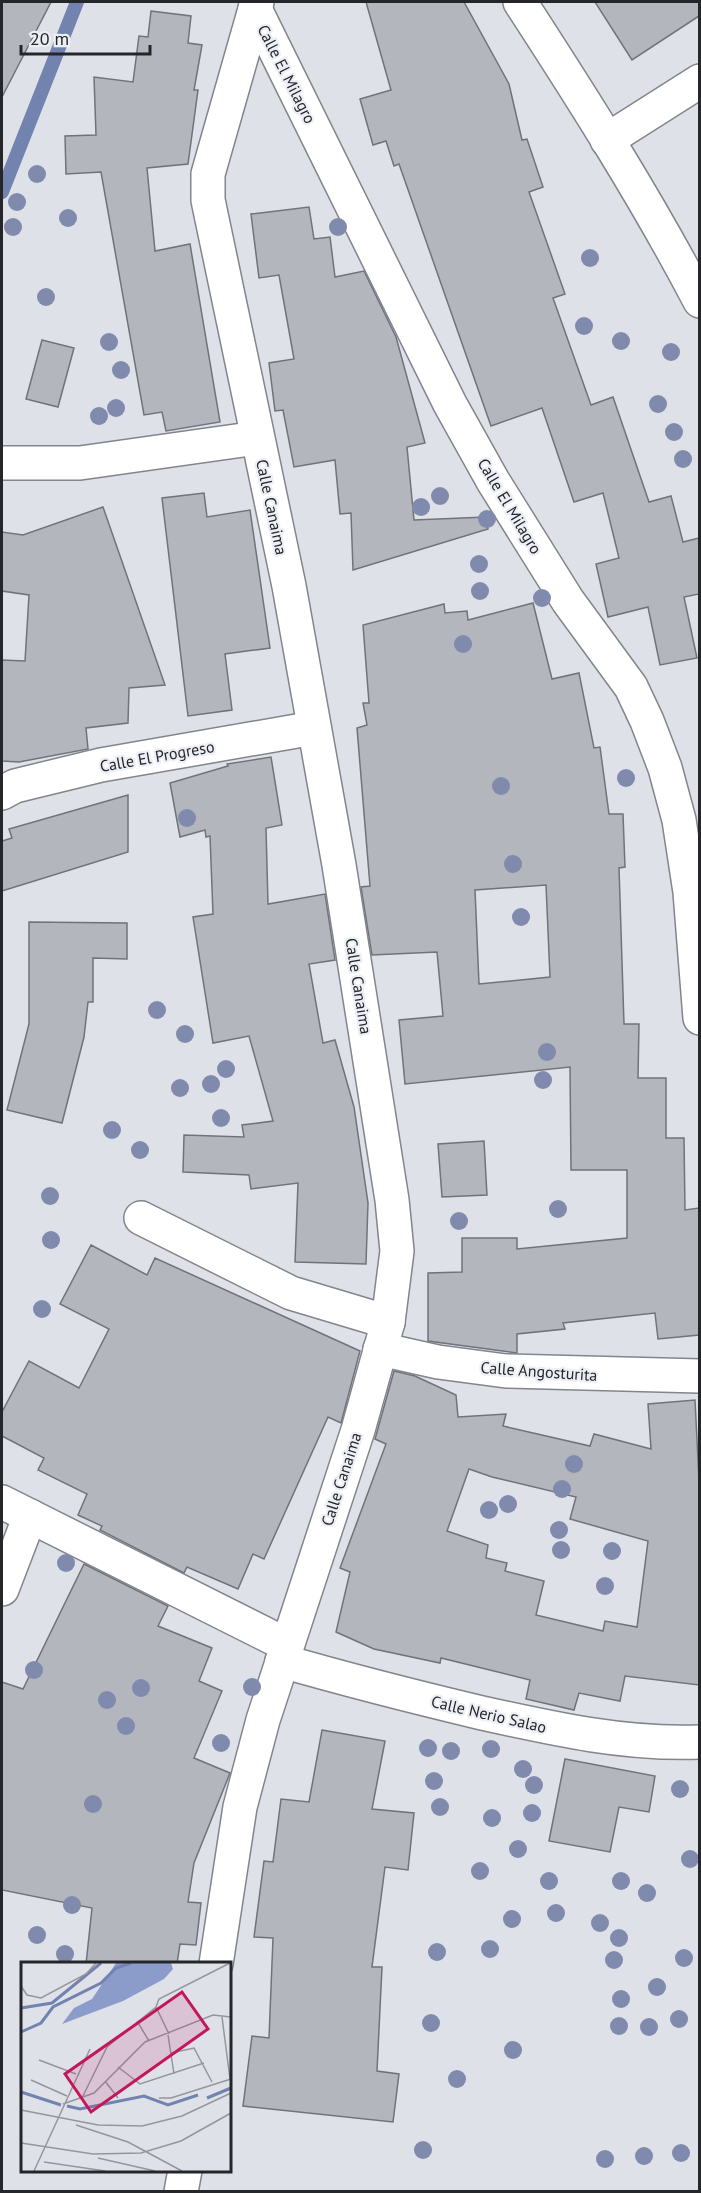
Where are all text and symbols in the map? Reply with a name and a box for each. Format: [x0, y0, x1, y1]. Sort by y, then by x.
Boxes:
scale bar [21, 18, 150, 56]
street label: Calle El Milagro [254, 21, 320, 127]
text: 20 m [30, 27, 69, 50]
street label: Calle El Milagro [474, 454, 546, 558]
street label: Calle Canaima [252, 457, 292, 557]
street label: Calle El Progreso [98, 736, 216, 776]
street label: Calle Canaima [342, 936, 376, 1036]
street label: Calle Angosturita [480, 1357, 598, 1385]
street label: Calle Canaima [316, 1430, 366, 1528]
street label: Calle Nerio Salao [429, 1691, 549, 1737]
inset map [21, 1962, 231, 2172]

